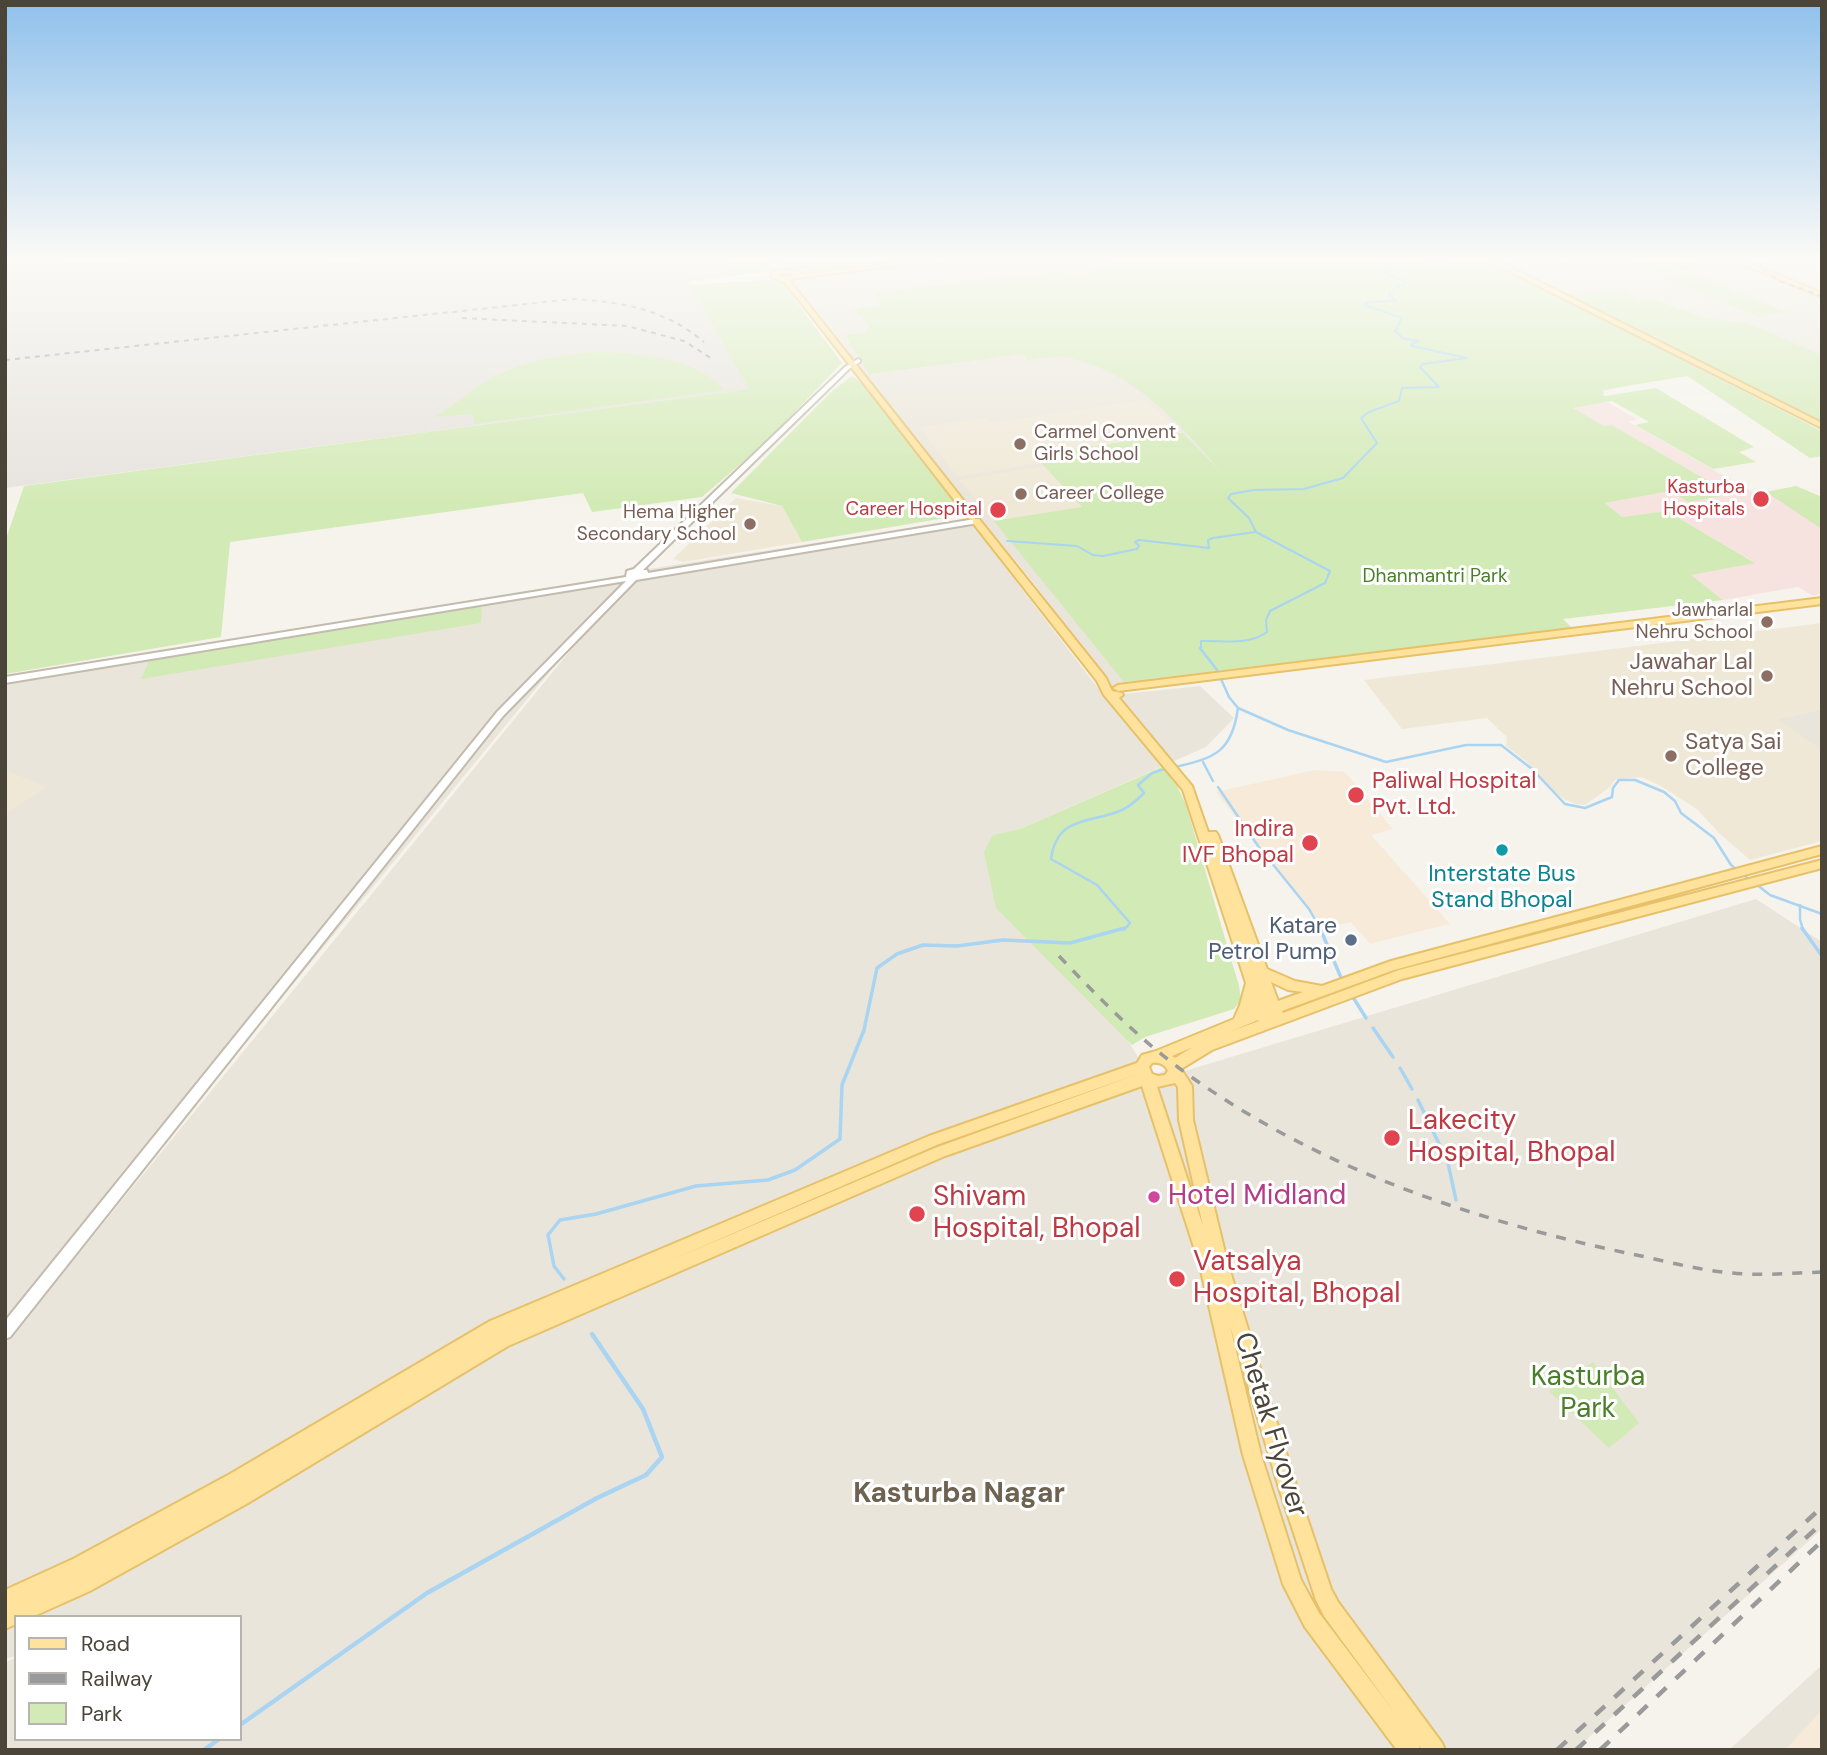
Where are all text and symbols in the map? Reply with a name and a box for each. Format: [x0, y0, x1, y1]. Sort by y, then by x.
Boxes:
place label: Carmel Convent Girls School [1034, 422, 1176, 466]
marker: Carmel Convent Girls School [1012, 436, 1028, 452]
place label: Kasturba Hospitals [1663, 477, 1745, 521]
place label: Career College [1035, 483, 1164, 505]
marker: Career College [1013, 486, 1029, 502]
marker: Kasturba Hospitals [1751, 489, 1771, 509]
place label: Career Hospital [845, 499, 982, 521]
marker: Career Hospital [988, 500, 1008, 520]
place label: Hema Higher Secondary School [577, 502, 736, 546]
marker: Hema Higher Secondary School [742, 516, 758, 532]
park label: Dhanmantri Park [1362, 566, 1508, 588]
place label: Jawharlal Nehru School [1636, 600, 1753, 644]
marker: Jawharlal Nehru School [1759, 614, 1775, 630]
place label: Jawahar Lal Nehru School [1611, 649, 1753, 703]
marker: Jawahar Lal Nehru School [1759, 668, 1775, 684]
place label: Satya Sai College [1685, 729, 1782, 783]
marker: Satya Sai College [1663, 748, 1679, 764]
place label: Paliwal Hospital Pvt. Ltd. [1372, 768, 1536, 822]
marker: Paliwal Hospital Pvt. Ltd. [1346, 785, 1366, 805]
place label: Indira IVF Bhopal [1182, 816, 1294, 870]
marker: Indira IVF Bhopal [1300, 833, 1320, 853]
marker: Interstate Bus Stand Bhopal [1494, 842, 1510, 858]
place label: Interstate Bus Stand Bhopal [1428, 861, 1576, 915]
place label: Katare Petrol Pump [1208, 913, 1337, 967]
marker: Katare Petrol Pump [1343, 932, 1359, 948]
place label: Lakecity Hospital, Bhopal [1408, 1105, 1616, 1171]
marker: Lakecity Hospital, Bhopal [1382, 1128, 1402, 1148]
place label: Hotel Midland [1168, 1180, 1346, 1214]
place label: Shivam Hospital, Bhopal [933, 1181, 1141, 1247]
marker: Hotel Midland [1146, 1189, 1162, 1205]
marker: Shivam Hospital, Bhopal [907, 1204, 927, 1224]
place label: Vatsalya Hospital, Bhopal [1193, 1246, 1401, 1312]
marker: Vatsalya Hospital, Bhopal [1167, 1269, 1187, 1289]
street label: Chetak Flyover [1226, 1329, 1314, 1521]
park label: Kasturba Park [1531, 1361, 1645, 1427]
district label: Kasturba Nagar [853, 1478, 1065, 1512]
legend [14, 1615, 242, 1741]
text: Road [81, 1630, 130, 1658]
text: Railway [81, 1665, 153, 1693]
text: Park [81, 1700, 122, 1728]

